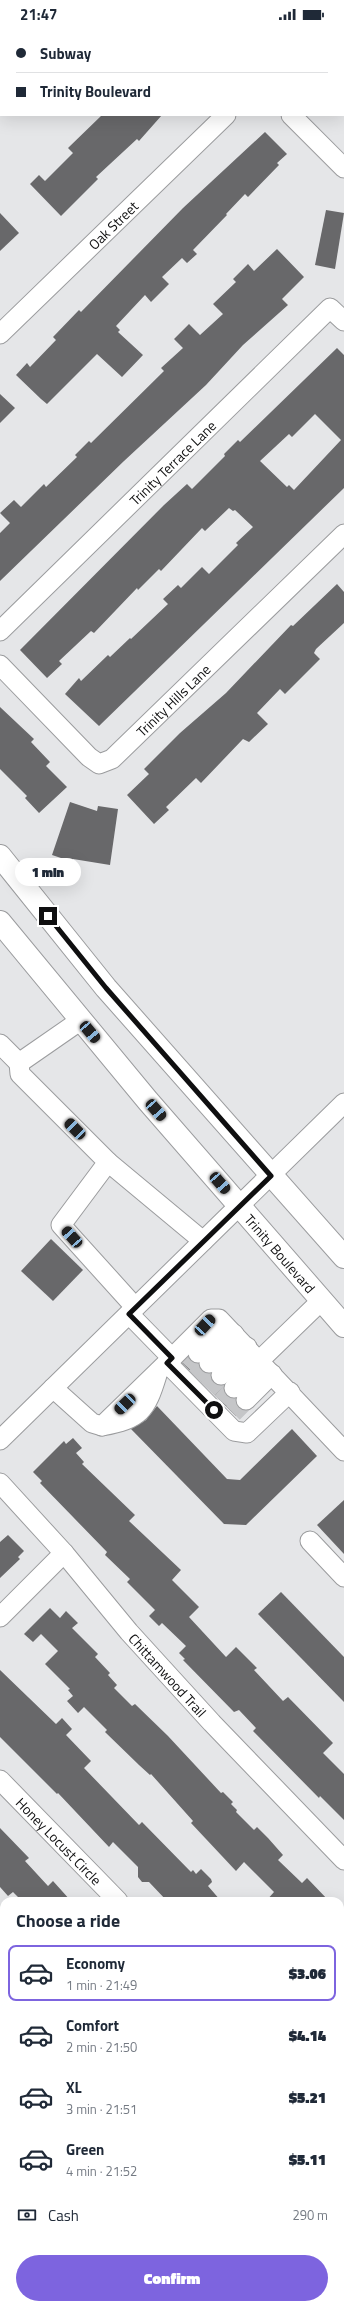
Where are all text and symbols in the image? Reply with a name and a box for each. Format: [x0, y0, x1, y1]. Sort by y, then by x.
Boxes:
text: 21:47 [20, 3, 57, 26]
text: Subway [40, 42, 91, 65]
text: Trinity Boulevard [40, 80, 151, 103]
street label: Oak Street [83, 196, 142, 254]
street label: Trinity Terrace Lane [124, 415, 220, 510]
street label: Trinity Hills Lane [131, 659, 215, 741]
callout: 1 min [15, 858, 81, 886]
text: 1 min [32, 862, 64, 882]
route end [39, 907, 57, 925]
car [78, 1019, 102, 1045]
car [144, 1097, 168, 1123]
car [62, 1116, 88, 1142]
car [208, 1170, 232, 1196]
street label: Trinity Boulevard [240, 1209, 321, 1297]
car [60, 1224, 84, 1250]
car [192, 1312, 218, 1338]
car [112, 1391, 138, 1417]
route start [205, 1401, 223, 1419]
street label: Chittamwood Trail [124, 1628, 212, 1721]
street label: Honey Locust Circle [12, 1792, 107, 1889]
text: Choose a ride [16, 1907, 120, 1934]
text: Economy [66, 1952, 125, 1975]
icon: car [18, 1955, 54, 1991]
text: $3.06 [289, 1962, 326, 1985]
text: 1 min · 21:49 [66, 1975, 137, 1995]
text: Comfort [66, 2014, 119, 2037]
icon: car [18, 2017, 54, 2053]
text: $4.14 [289, 2024, 326, 2047]
text: 2 min · 21:50 [66, 2037, 137, 2057]
text: XL [66, 2076, 82, 2099]
icon: car [18, 2079, 54, 2115]
text: $5.21 [289, 2086, 326, 2109]
text: 3 min · 21:51 [66, 2099, 137, 2119]
text: Green [66, 2138, 104, 2161]
icon: car [18, 2141, 54, 2177]
text: $5.11 [289, 2148, 326, 2171]
text: 4 min · 21:52 [66, 2161, 137, 2181]
icon: cash [16, 2204, 38, 2226]
text: Cash [48, 2204, 79, 2227]
text: 290 m [292, 2205, 328, 2225]
button: Confirm [16, 2255, 328, 2301]

